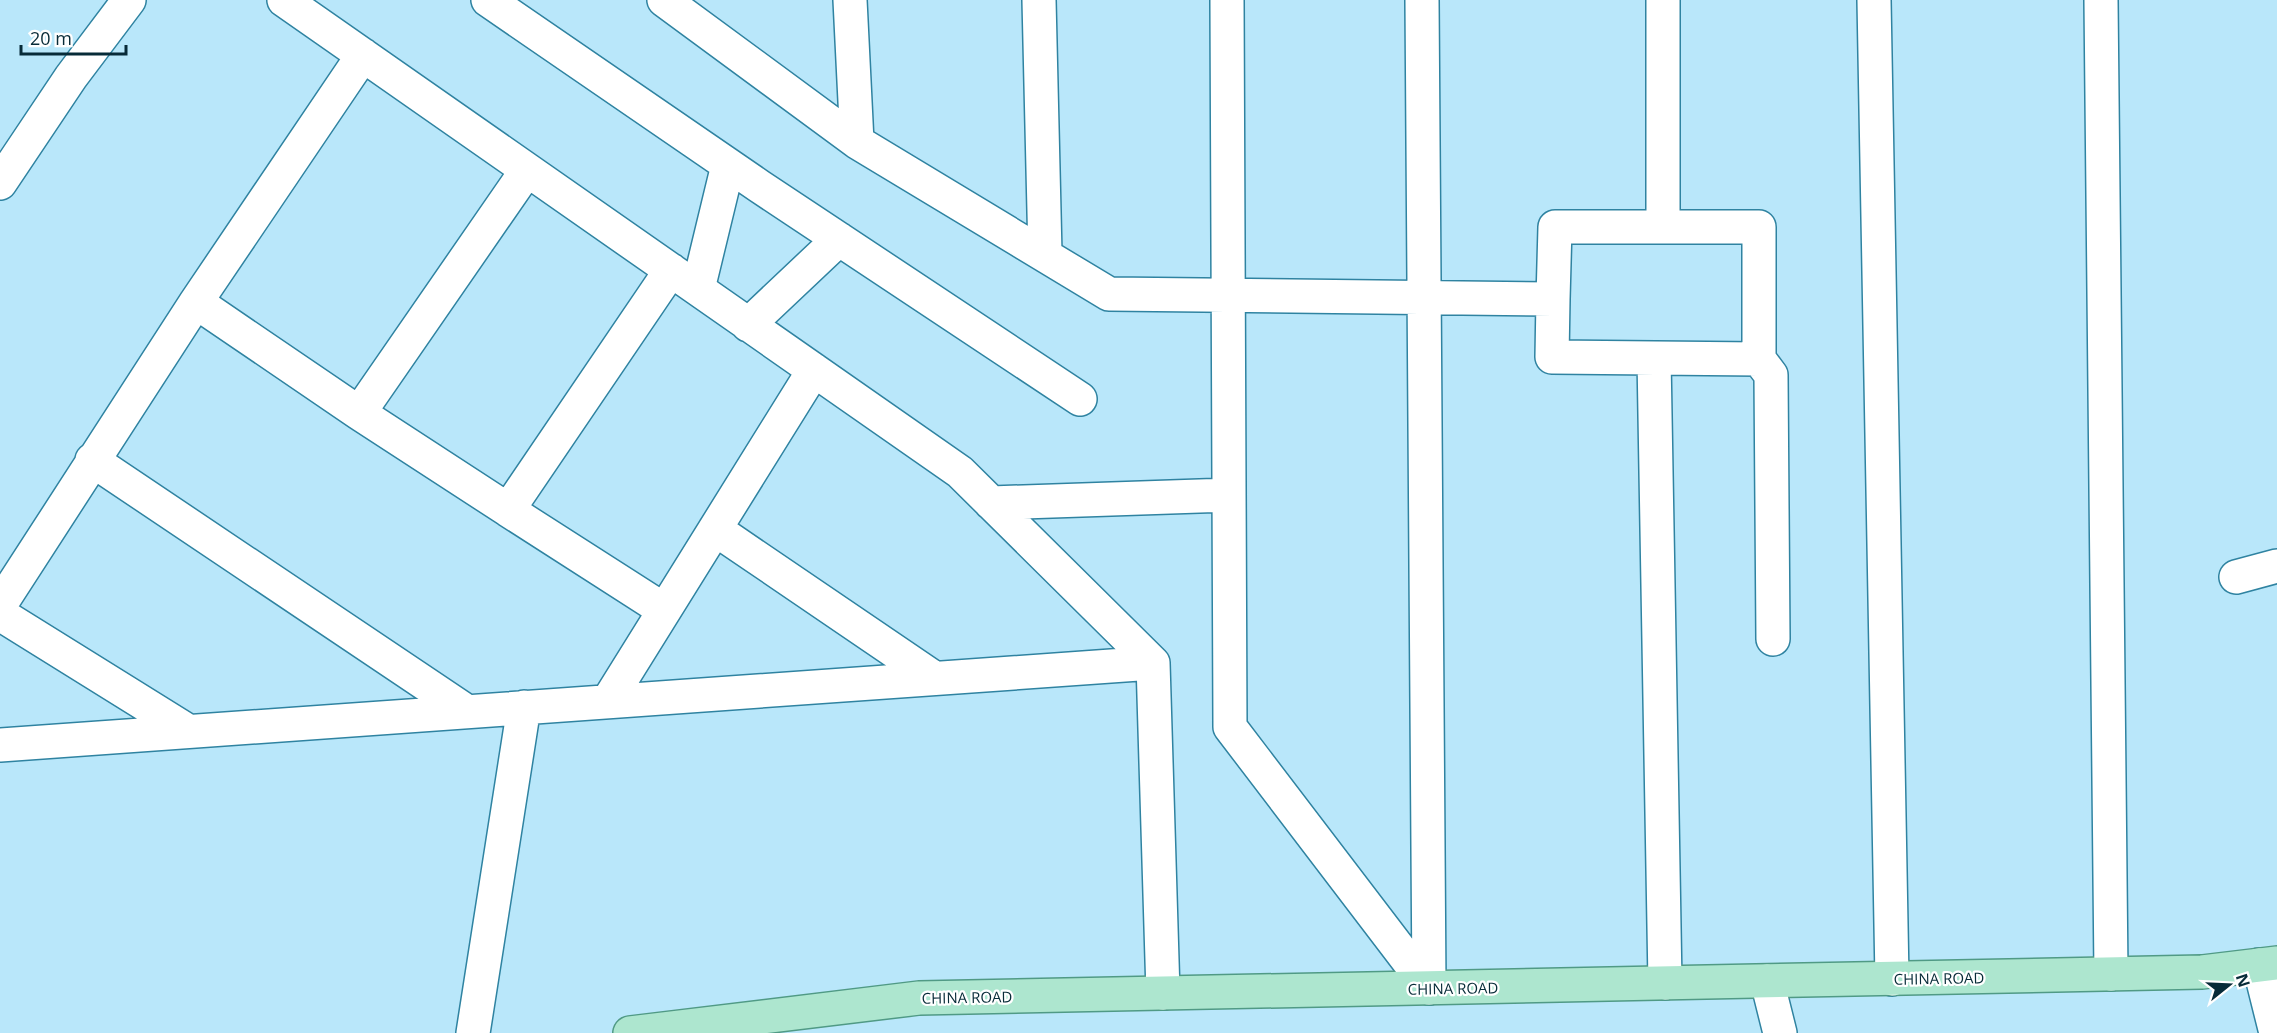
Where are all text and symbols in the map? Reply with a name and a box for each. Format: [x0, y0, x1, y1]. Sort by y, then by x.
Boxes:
scale bar [21, 18, 126, 56]
text: 20 m [30, 26, 72, 50]
north arrow [2199, 955, 2259, 1015]
street label: CHINA ROAD [1893, 967, 1985, 989]
text: N [2231, 971, 2256, 990]
street label: CHINA ROAD [1407, 977, 1499, 999]
street label: CHINA ROAD [921, 986, 1013, 1008]

